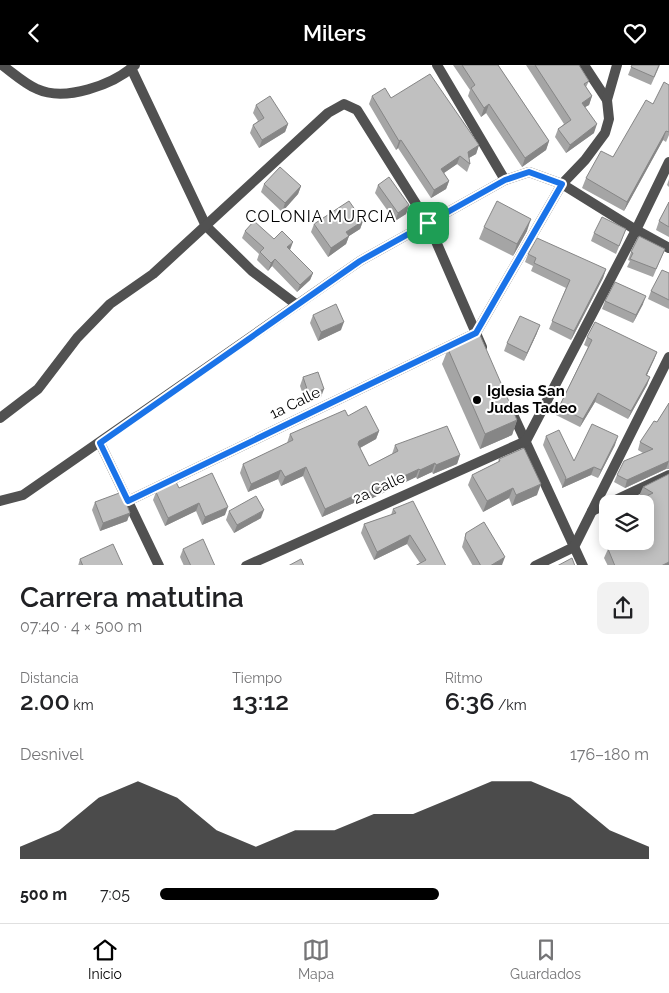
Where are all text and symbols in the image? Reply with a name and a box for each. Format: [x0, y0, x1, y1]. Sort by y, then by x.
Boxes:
icon: back [20, 19, 48, 47]
icon: heart [621, 19, 649, 47]
text: Milers [303, 20, 366, 46]
pin [407, 202, 449, 244]
district label: COLONIA MURCIA [246, 207, 396, 226]
icon: arrive [414, 209, 442, 237]
place label: Iglesia San Judas Tadeo [487, 382, 577, 417]
street label: 1a Calle [267, 383, 323, 423]
marker: Iglesia San Judas Tadeo [471, 394, 483, 406]
street label: 2a Calle [350, 468, 408, 508]
map controls [599, 495, 654, 550]
button: layers [599, 495, 654, 550]
text: Carrera matutina [20, 581, 244, 614]
button: share [597, 582, 649, 634]
text: 07:40 · 4 × 500 m [20, 617, 142, 636]
text: Distancia [20, 670, 79, 686]
text: Tiempo [232, 670, 282, 686]
text: Ritmo [445, 670, 483, 686]
text: 2.00 [20, 686, 70, 716]
text: 13:12 [232, 686, 289, 716]
text: 6:36 [445, 686, 494, 716]
text: km [70, 697, 94, 713]
text: /km [494, 697, 527, 713]
text: Desnivel [20, 745, 83, 764]
text: 176–180 m [570, 745, 649, 764]
text: 500 m [20, 885, 67, 904]
text: 7:05 [100, 885, 130, 904]
tab: Inicio [88, 936, 122, 982]
tab: Mapa [298, 936, 334, 982]
tab: Guardados [510, 936, 581, 982]

